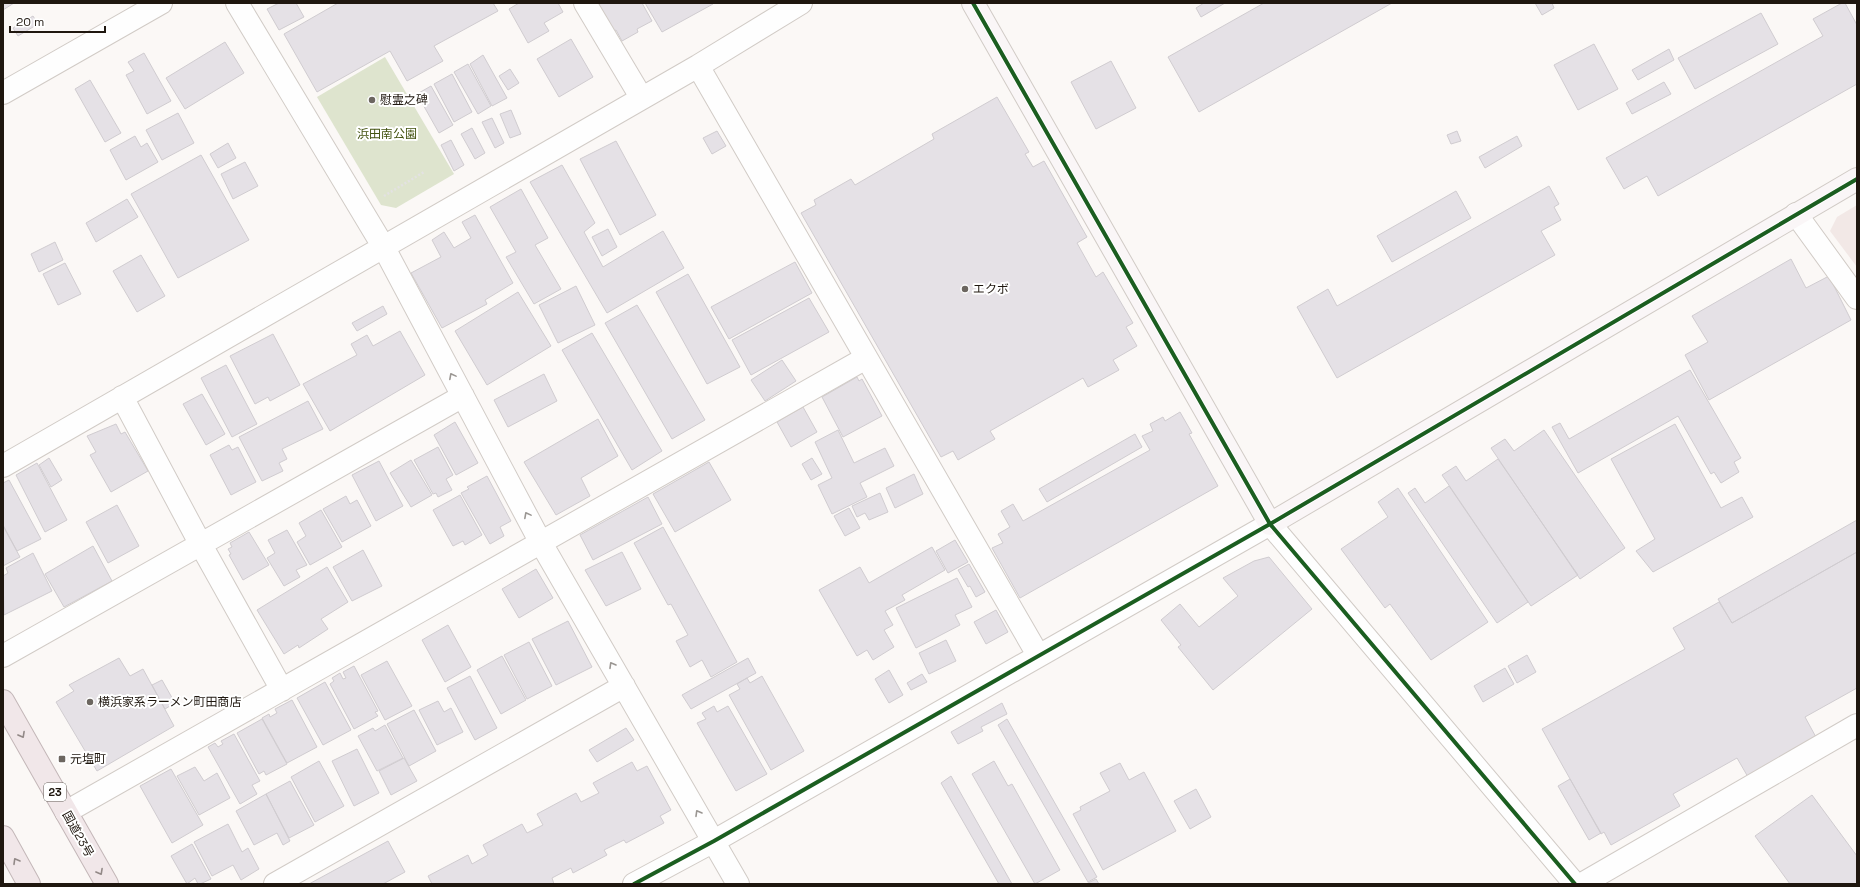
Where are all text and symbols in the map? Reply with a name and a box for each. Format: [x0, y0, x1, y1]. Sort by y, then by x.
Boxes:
scale bar [10, 8, 105, 34]
text: 20 m [16, 14, 44, 30]
place label: 慰霊之碑 [380, 92, 428, 108]
marker: 慰霊之碑 [367, 95, 377, 105]
park label: 浜田南公園 [357, 126, 417, 142]
place label: エクボ [973, 281, 1009, 297]
marker: エクボ [960, 284, 970, 294]
one-way arrow [449, 373, 457, 380]
one-way arrow [524, 512, 531, 519]
one-way arrow [609, 662, 616, 669]
place label: 横浜家系ラーメン町田商店 [98, 694, 242, 710]
marker: 横浜家系ラーメン町田商店 [85, 697, 95, 707]
one-way arrow [18, 731, 25, 738]
place label: 元塩町 [70, 751, 106, 767]
marker: 元塩町 [57, 754, 67, 764]
road number: 23 [44, 783, 66, 801]
street label: 国道23号 [59, 808, 97, 860]
one-way arrow [696, 810, 703, 817]
one-way arrow [14, 858, 21, 865]
one-way arrow [95, 868, 102, 875]

